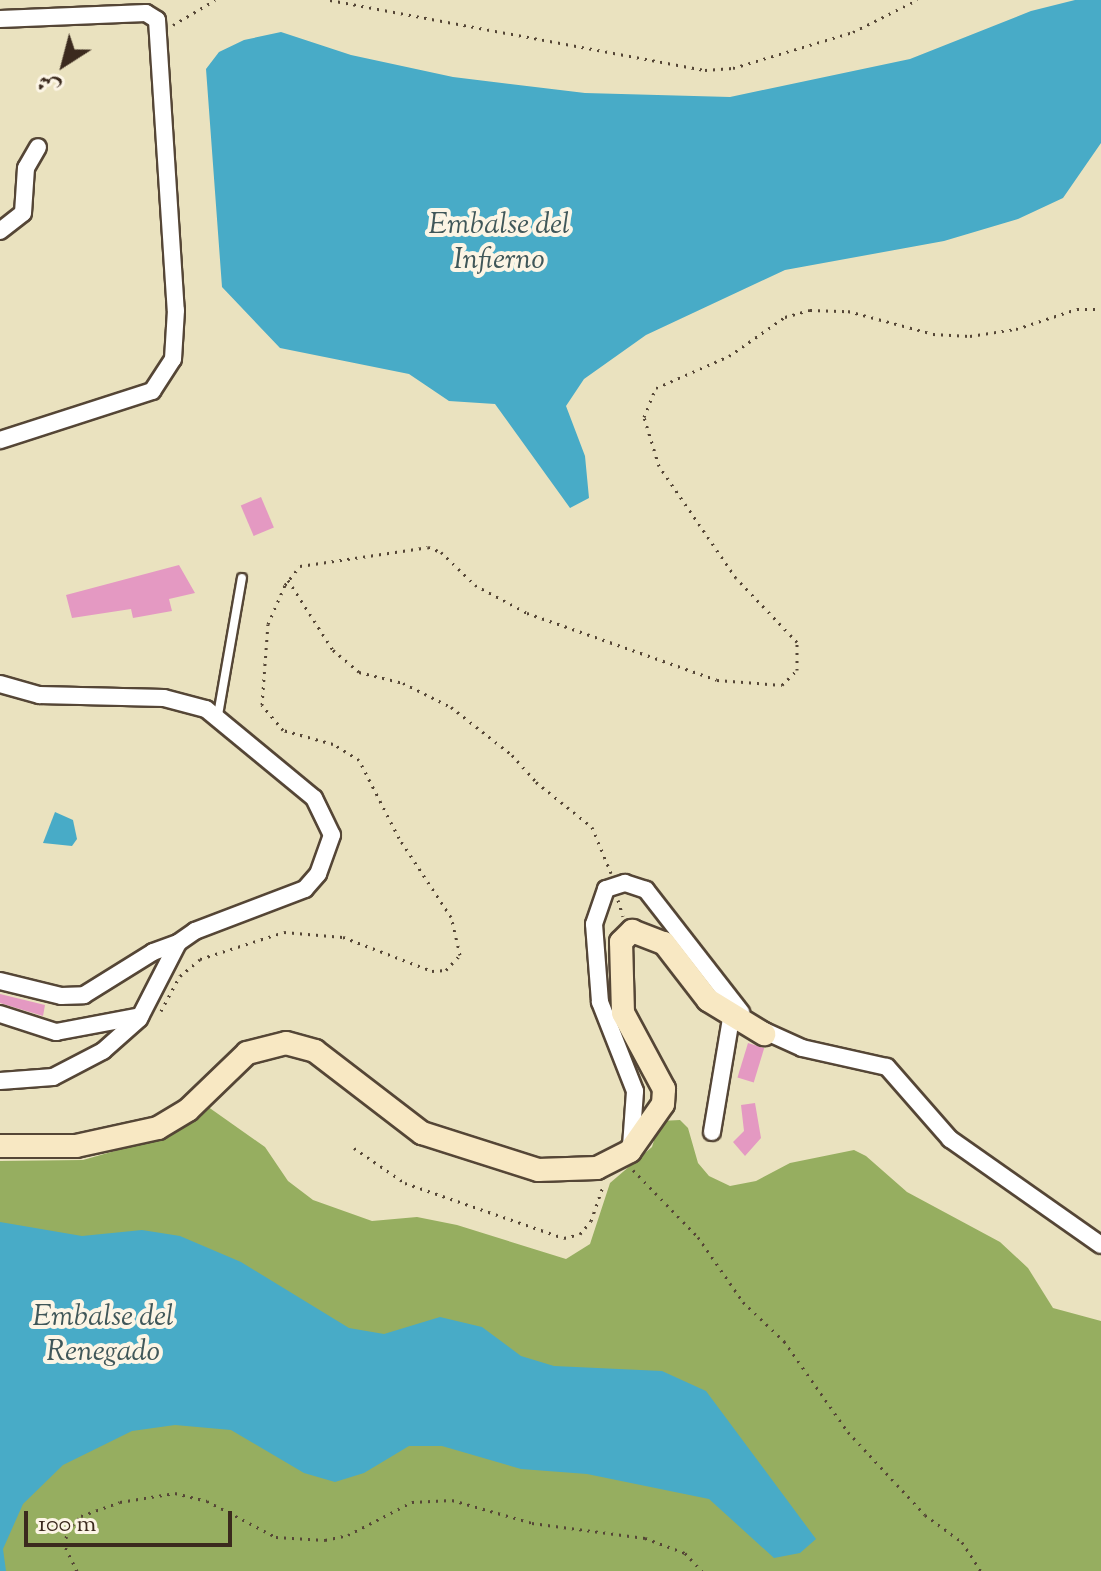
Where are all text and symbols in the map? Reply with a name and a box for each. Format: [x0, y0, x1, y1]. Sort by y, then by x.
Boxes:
north arrow [24, 24, 104, 104]
text: ش [32, 64, 68, 103]
water label: Embalse del Infierno [428, 208, 570, 278]
water label: Embalse del Renegado [32, 1300, 174, 1370]
scale bar [28, 1495, 236, 1545]
text: 100 m [38, 1508, 96, 1542]

